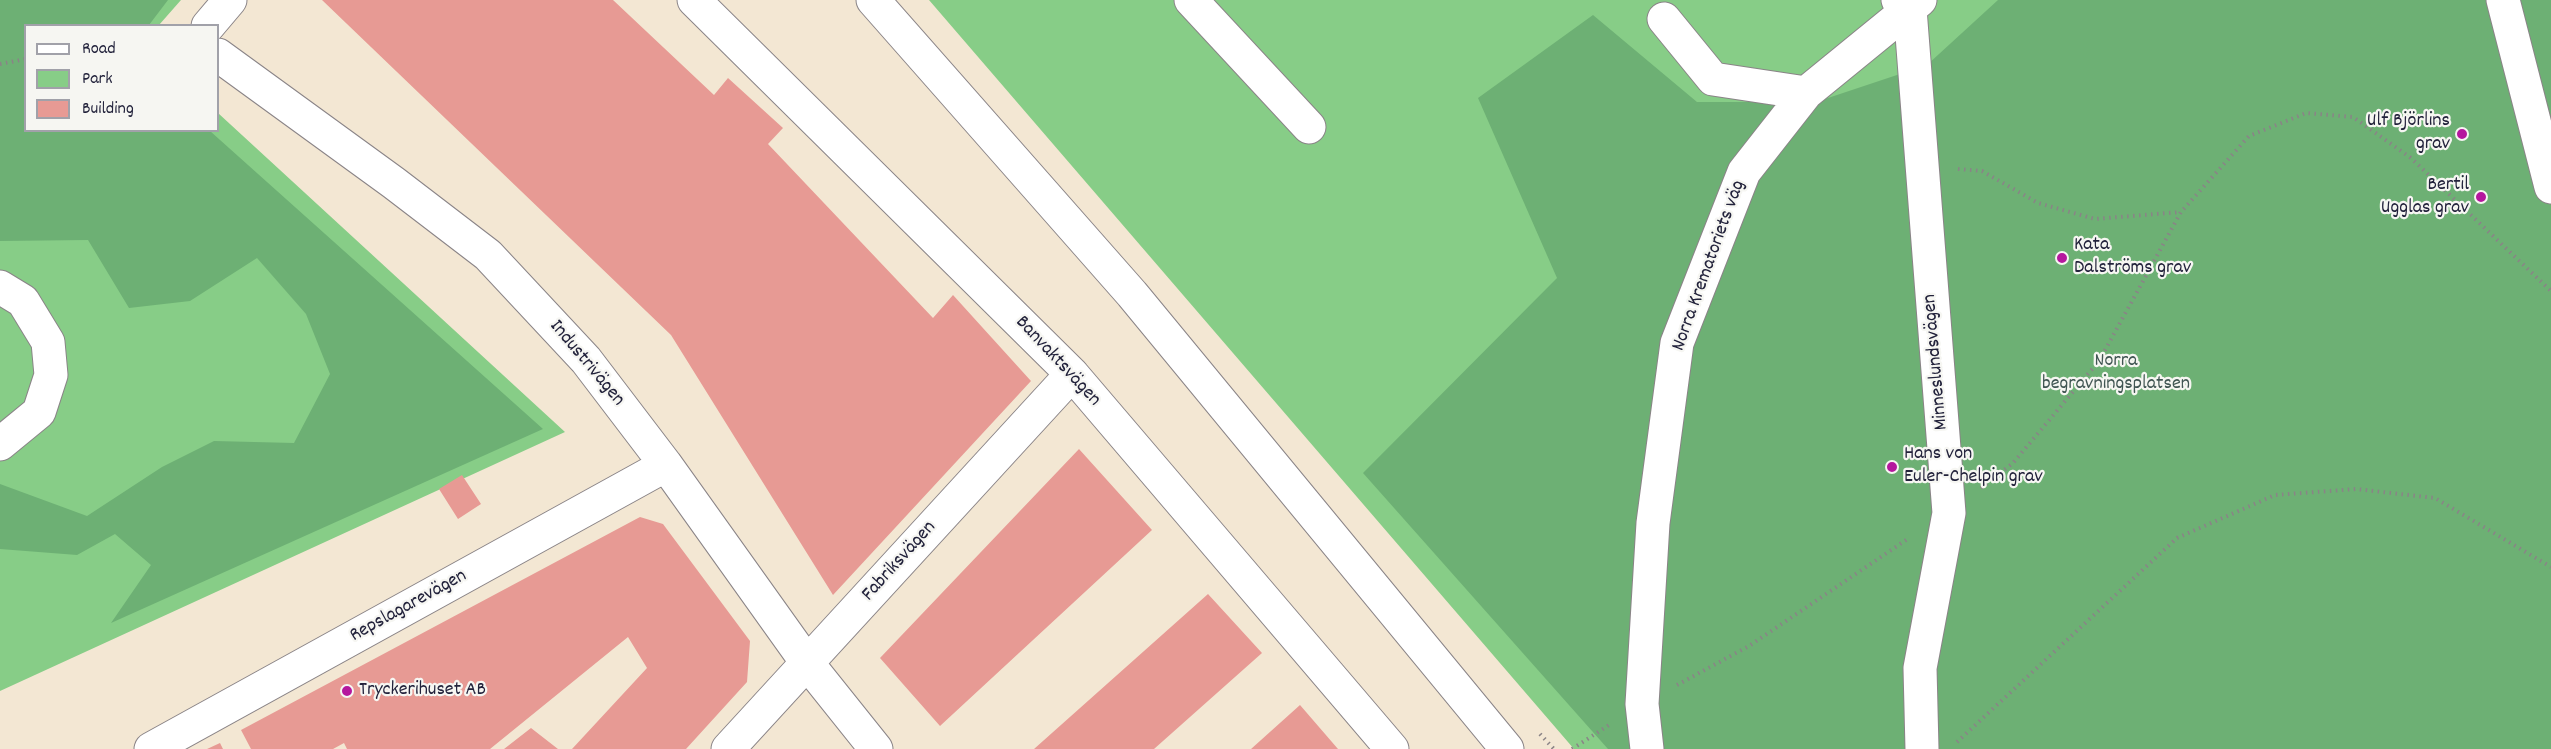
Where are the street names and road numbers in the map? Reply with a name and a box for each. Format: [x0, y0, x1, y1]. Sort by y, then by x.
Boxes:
street label: Norra Krematoriets väg [1668, 177, 1752, 355]
street label: Minneslundsvägen [1919, 293, 1955, 431]
street label: Banvaktsvägen [1009, 312, 1105, 412]
street label: Industrivägen [543, 316, 629, 412]
street label: Fabriksvägen [858, 517, 942, 607]
street label: Repslagarevägen [346, 565, 472, 649]

